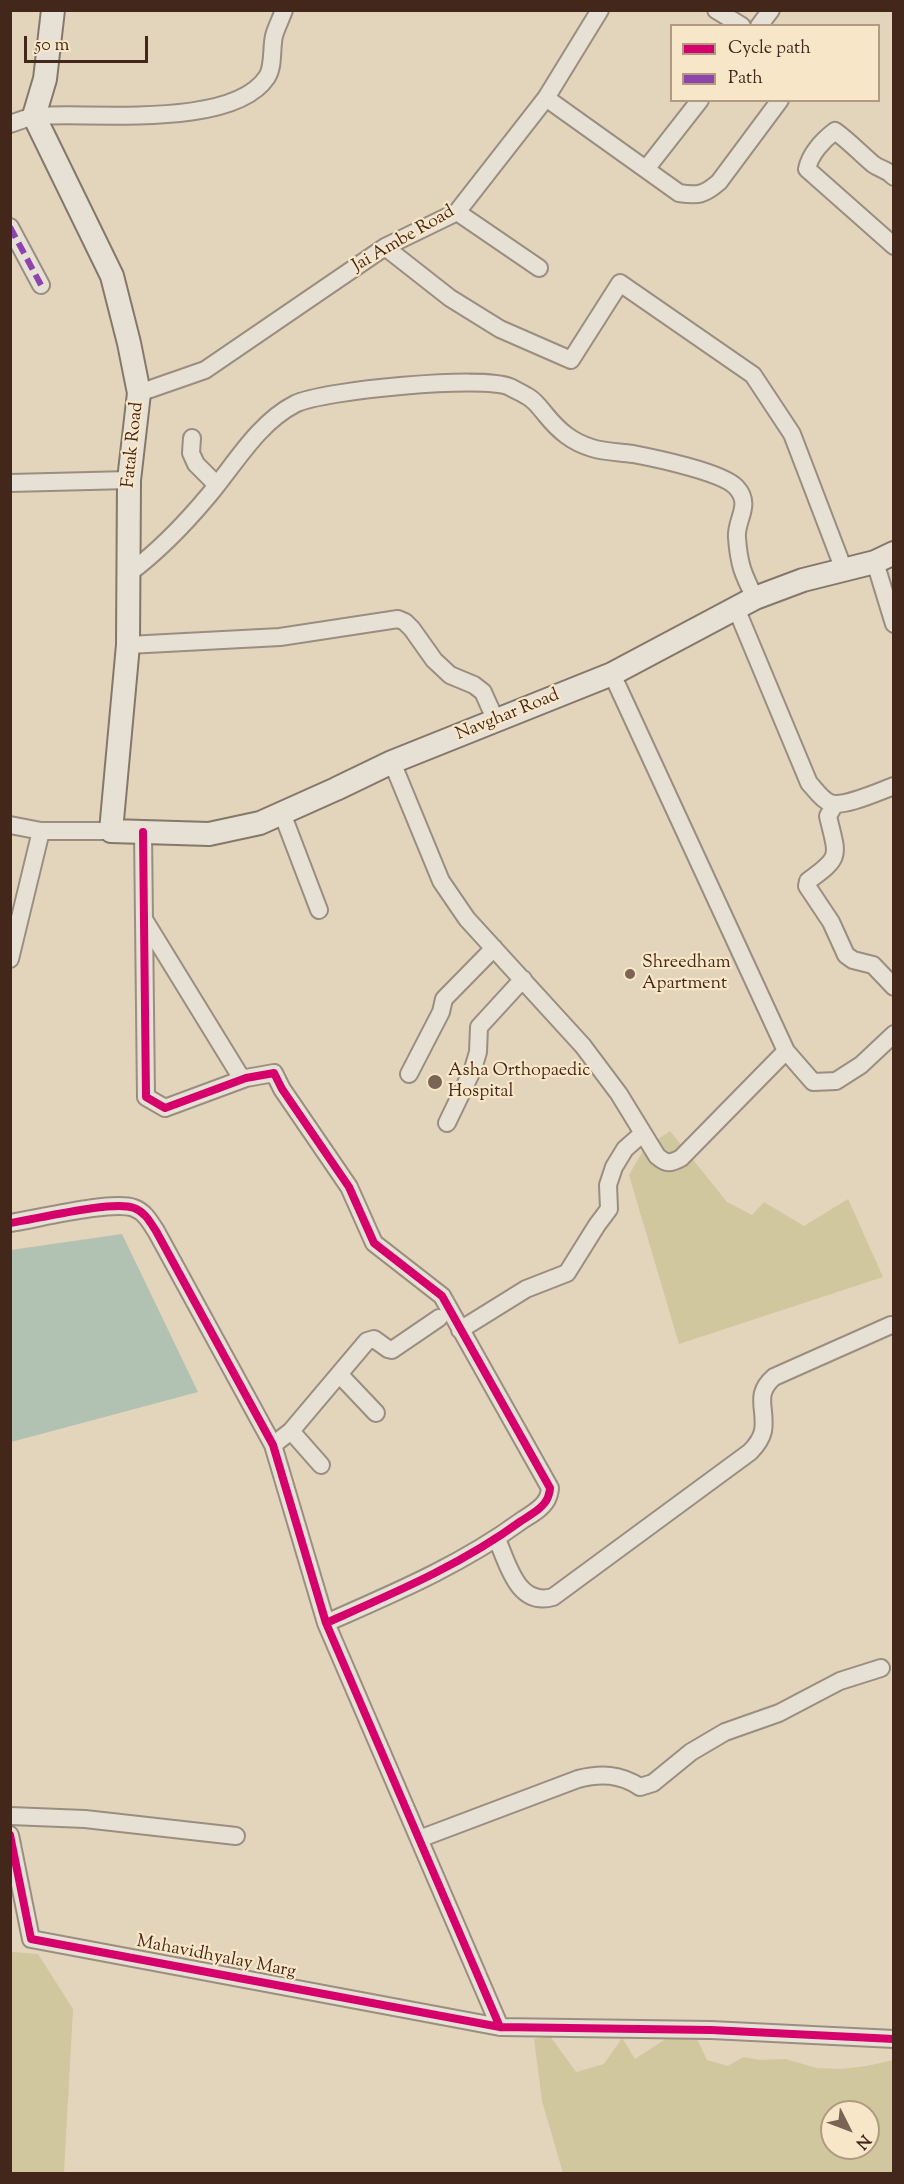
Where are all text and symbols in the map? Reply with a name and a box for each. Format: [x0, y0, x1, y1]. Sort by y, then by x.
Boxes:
scale bar [27, 24, 152, 62]
legend [670, 24, 880, 102]
text: 50 m [35, 33, 69, 59]
text: Cycle path [728, 36, 811, 62]
text: Path [728, 66, 763, 92]
street label: Jai Ambe Road [349, 202, 459, 278]
street label: Fatak Road [119, 401, 149, 489]
street label: Navghar Road [453, 685, 563, 747]
place label: Shreedham Apartment [642, 953, 731, 996]
marker: Shreedham Apartment [623, 967, 637, 981]
place label: Asha Orthopaedic Hospital [448, 1061, 590, 1104]
marker: Asha Orthopaedic Hospital [426, 1073, 444, 1091]
street label: Mahavidhyalay Marg [135, 1932, 297, 1984]
north arrow [820, 2100, 880, 2160]
text: N [849, 2129, 875, 2153]

